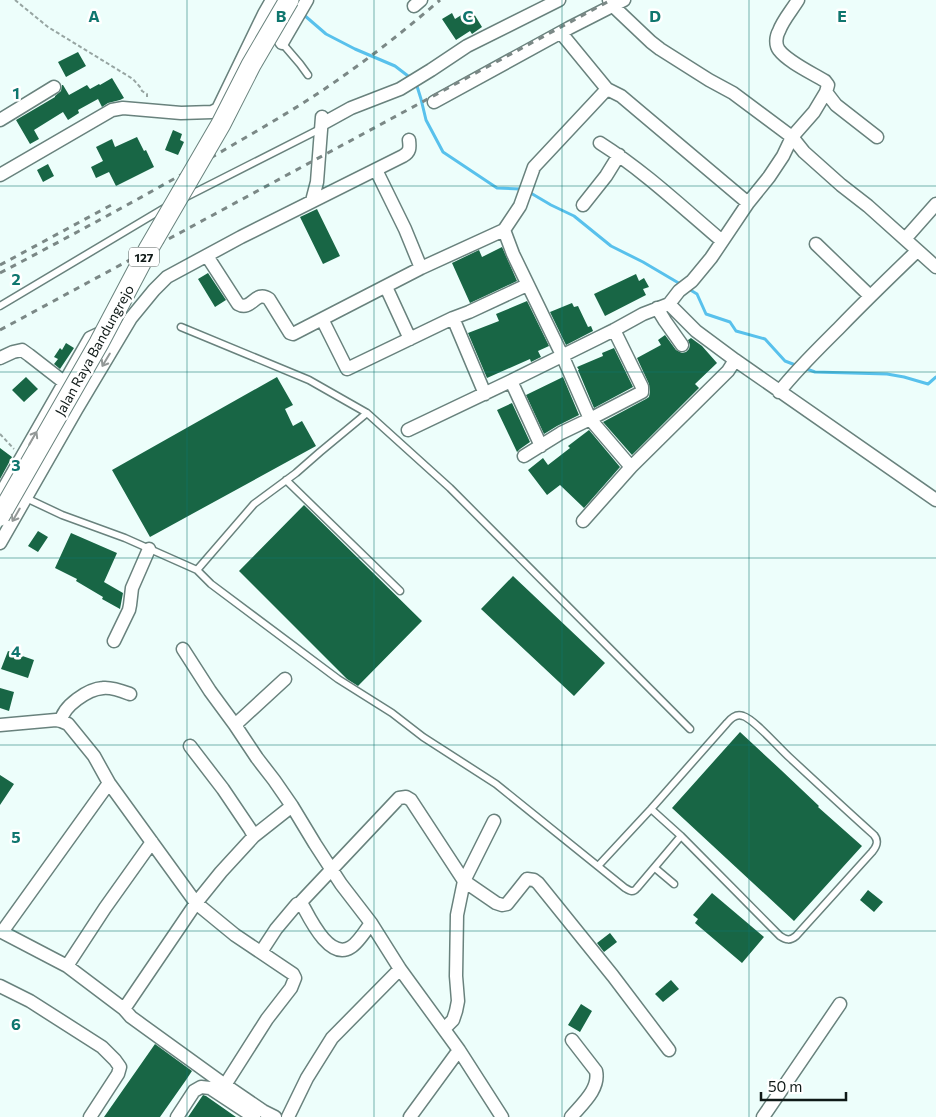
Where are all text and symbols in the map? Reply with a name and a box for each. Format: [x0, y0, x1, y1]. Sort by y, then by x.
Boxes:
text: A [88, 6, 100, 25]
text: B [276, 6, 287, 25]
text: C [463, 6, 474, 25]
text: D [649, 6, 661, 25]
text: E [837, 6, 847, 25]
text: 1 [12, 83, 20, 102]
road number: 127 [129, 248, 159, 266]
text: 2 [11, 269, 21, 288]
street label: Jalan Raya Bandungrejo [51, 282, 137, 418]
one-way arrow [101, 352, 111, 366]
one-way arrow [29, 431, 39, 445]
text: 3 [11, 455, 21, 474]
one-way arrow [11, 508, 21, 523]
text: 4 [11, 641, 21, 660]
text: 5 [11, 827, 21, 846]
text: 6 [11, 1014, 21, 1033]
scale bar [761, 1070, 846, 1102]
text: 50 m [768, 1077, 802, 1095]

